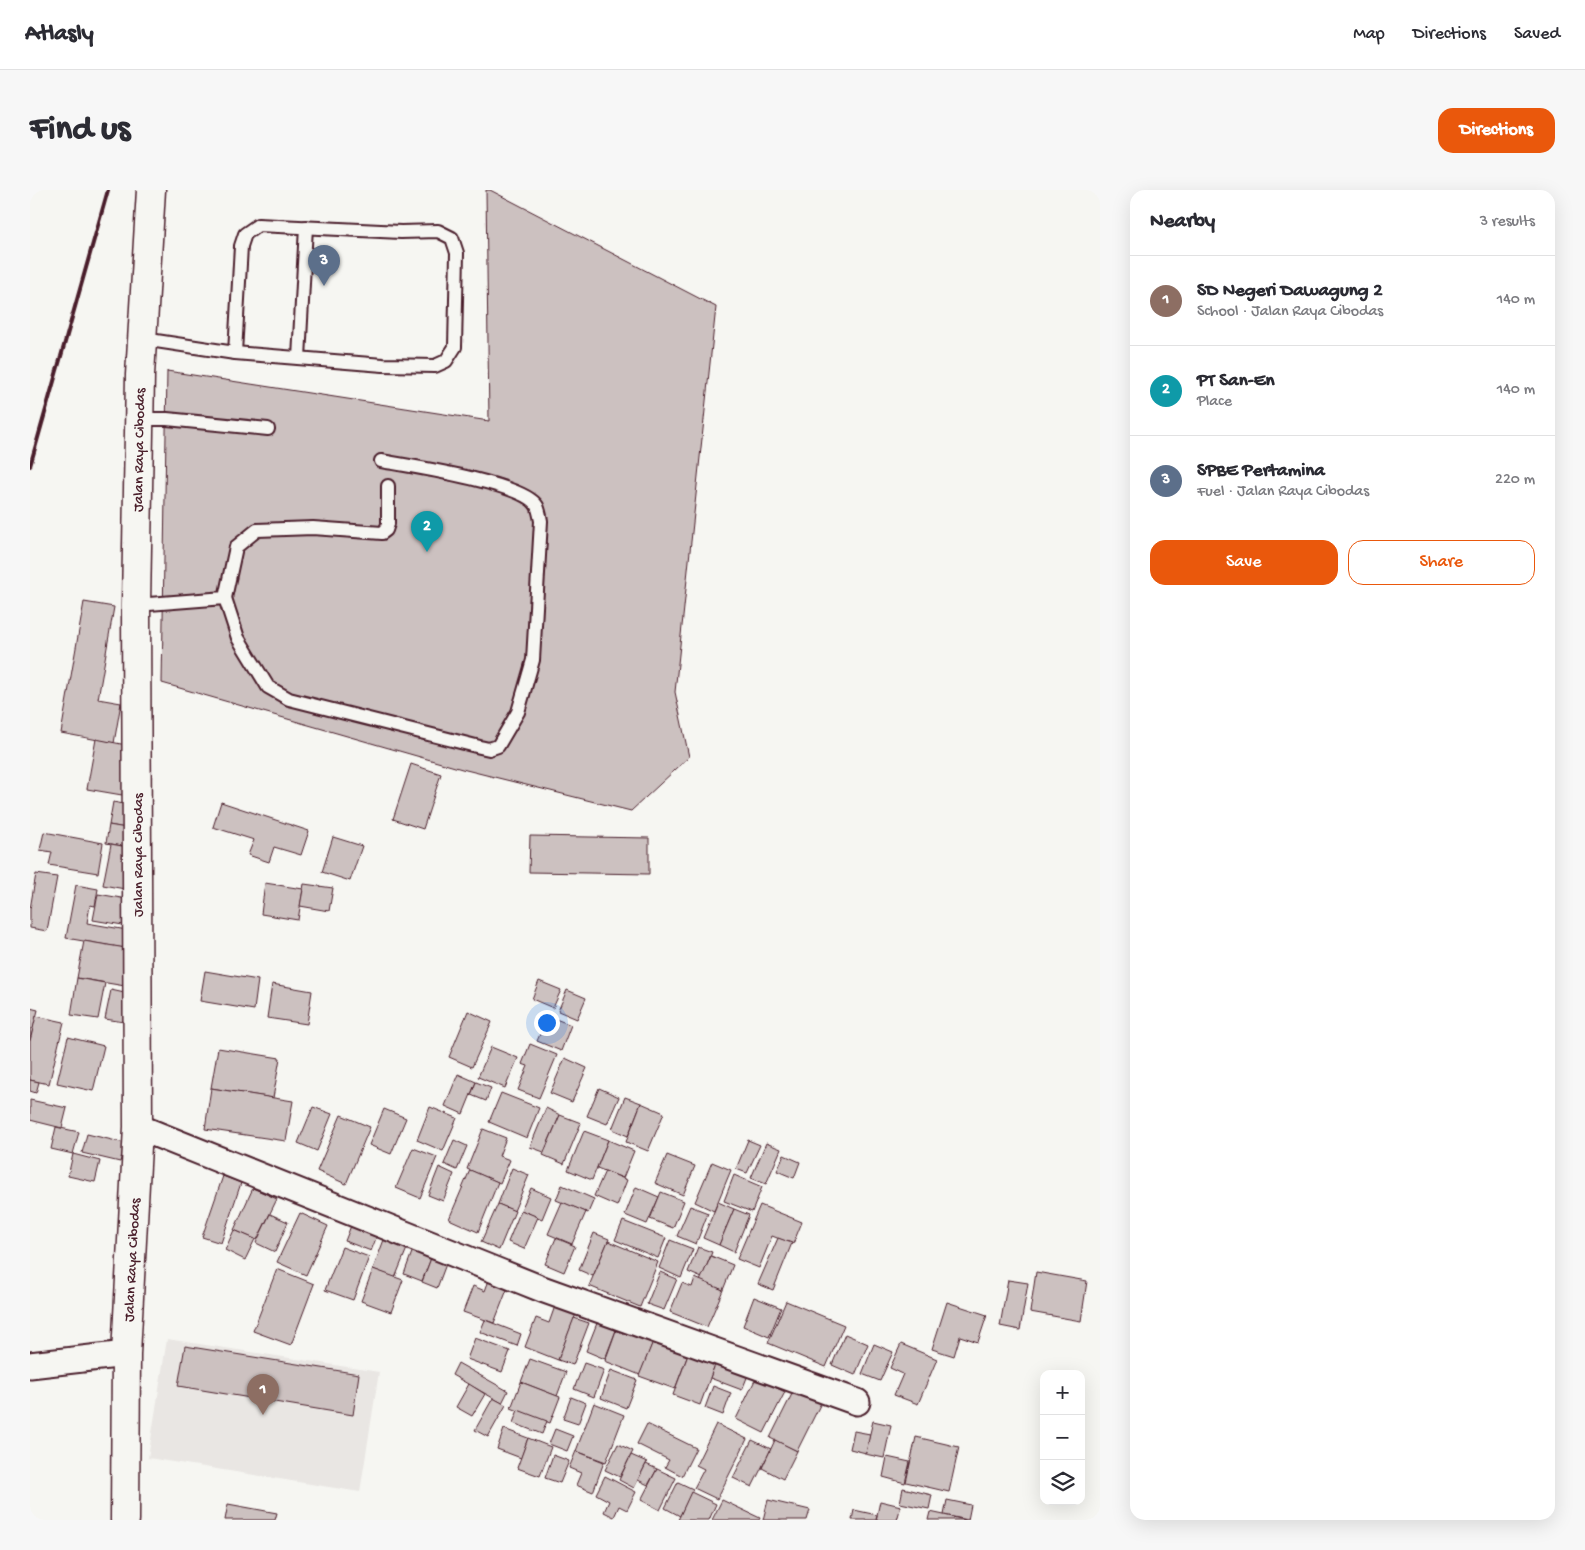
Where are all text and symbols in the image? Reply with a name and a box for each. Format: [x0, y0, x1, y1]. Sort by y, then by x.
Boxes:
text: Atlasly [25, 20, 94, 49]
text: Map [1353, 24, 1385, 45]
text: Directions [1413, 24, 1486, 45]
text: Saved [1514, 24, 1560, 45]
button: Directions [1438, 108, 1555, 153]
text: Find us [30, 110, 130, 151]
text: Nearby [1150, 210, 1215, 235]
text: 3 results [1480, 213, 1535, 232]
pin: 3 [308, 245, 340, 286]
text: SD Negeri Dawagung 2 [1197, 280, 1382, 303]
text: 1 [1163, 291, 1169, 310]
text: 140 m [1497, 291, 1535, 310]
text: School · Jalan Raya Cibodas [1197, 303, 1383, 322]
text: PT San-En [1197, 370, 1275, 393]
text: 2 [1162, 381, 1170, 400]
text: 140 m [1497, 381, 1535, 400]
street label: Jalan Raya Cibodas [130, 388, 150, 512]
text: Place [1197, 393, 1232, 412]
text: SPBE Pertamina [1197, 460, 1325, 483]
text: 3 [1162, 471, 1170, 490]
text: 220 m [1495, 471, 1535, 490]
text: Fuel · Jalan Raya Cibodas [1197, 483, 1369, 502]
pin: 2 [411, 511, 443, 552]
button: Save [1150, 540, 1338, 585]
button: Share [1348, 540, 1535, 585]
street label: Jalan Raya Cibodas [130, 793, 148, 917]
your location [534, 1010, 560, 1036]
street label: Jalan Raya Cibodas [121, 1197, 145, 1322]
map controls [1040, 1370, 1085, 1505]
button: + [1040, 1370, 1085, 1415]
pin: 1 [247, 1374, 279, 1415]
button: − [1040, 1415, 1085, 1460]
button: layers [1040, 1460, 1085, 1505]

